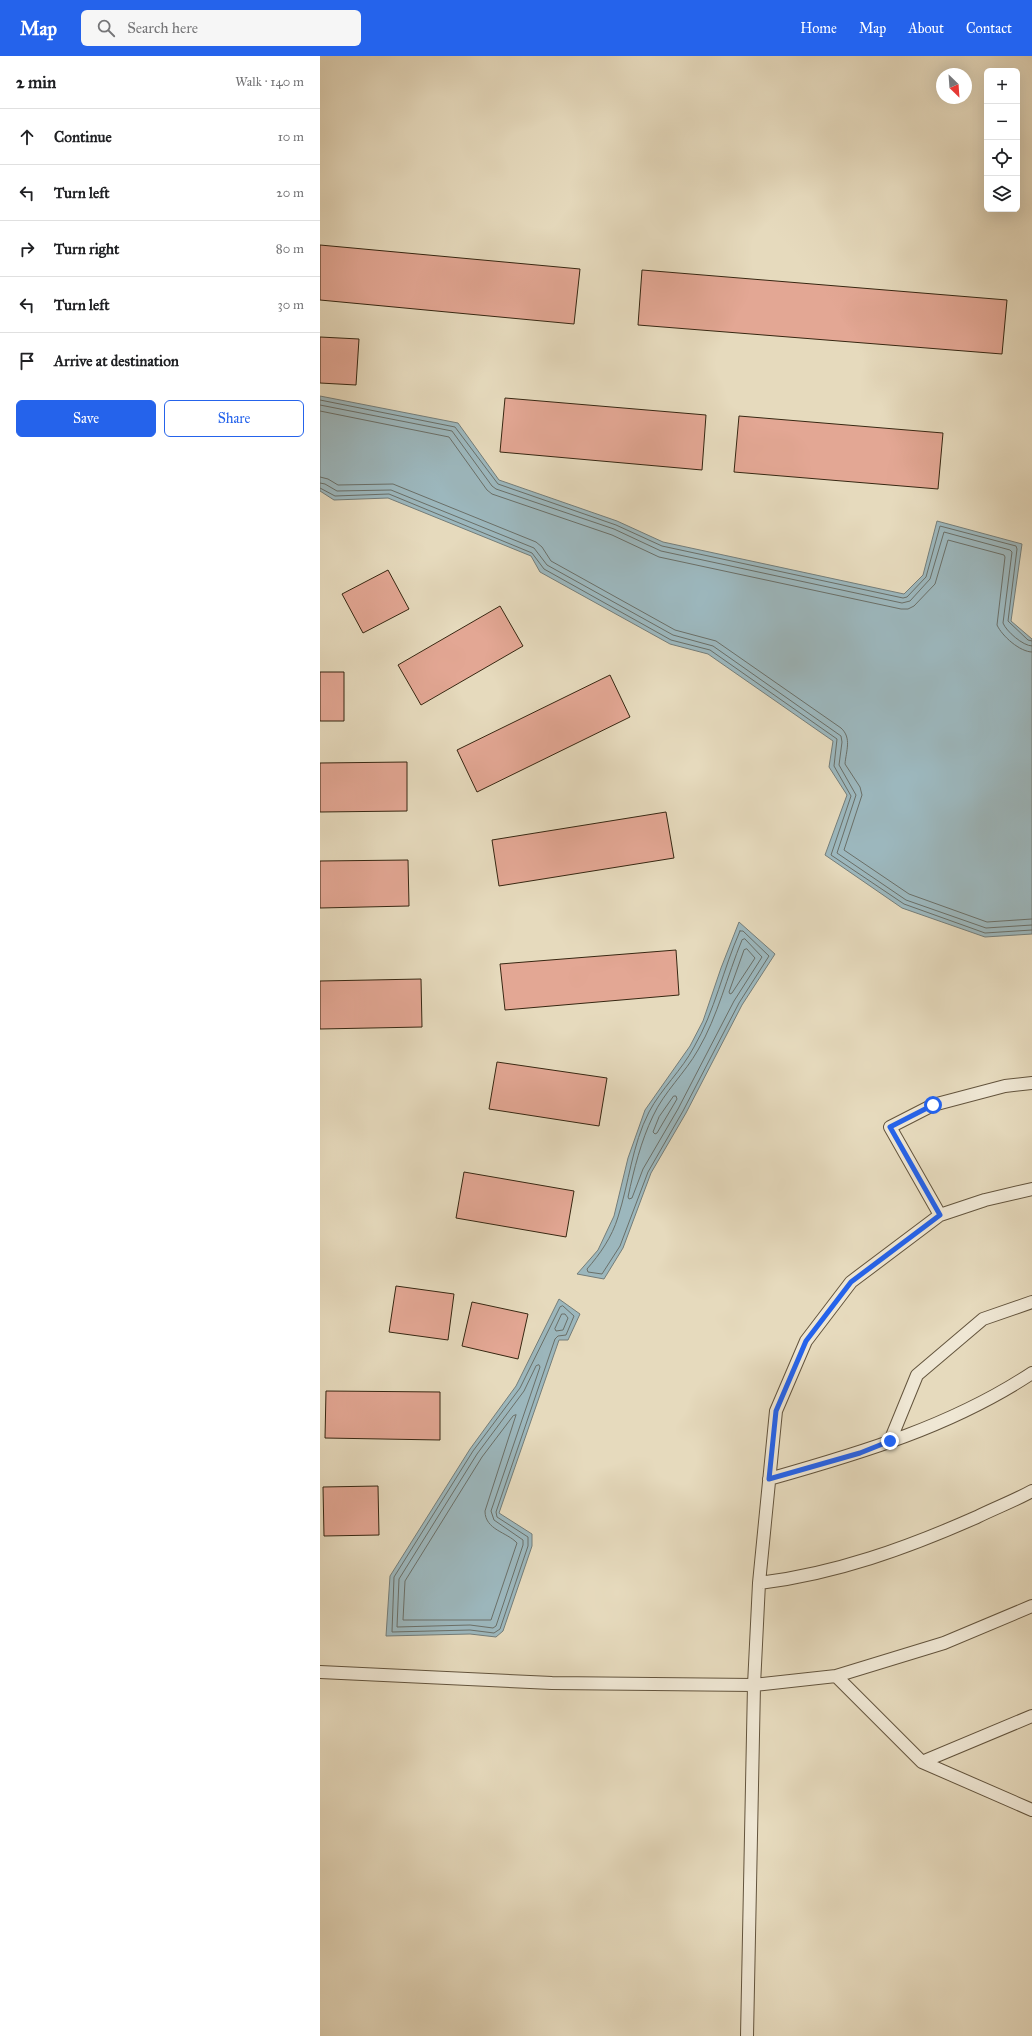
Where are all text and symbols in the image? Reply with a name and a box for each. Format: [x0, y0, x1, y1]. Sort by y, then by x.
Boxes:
search box [81, 10, 361, 46]
text: Map [20, 17, 57, 40]
icon: search [95, 17, 117, 39]
text: Search here [127, 19, 198, 37]
text: Home [800, 20, 837, 37]
text: Map [859, 20, 886, 37]
text: About [908, 20, 944, 37]
text: Contact [966, 20, 1012, 37]
north arrow [936, 68, 972, 104]
map controls [984, 68, 1020, 212]
button: + [984, 68, 1020, 104]
text: 2 min [16, 72, 56, 93]
text: Walk · 140 m [235, 74, 304, 90]
button: − [984, 104, 1020, 140]
icon: ahead [16, 126, 38, 148]
text: Continue [54, 128, 112, 146]
text: 10 m [278, 129, 304, 145]
button: locate [984, 140, 1020, 176]
button: layers [984, 176, 1020, 212]
icon: left [16, 182, 38, 204]
text: Turn left [54, 184, 110, 202]
text: 20 m [276, 185, 304, 201]
icon: right [16, 238, 38, 260]
text: Turn right [54, 240, 119, 258]
text: 80 m [276, 241, 304, 257]
icon: left [16, 294, 38, 316]
text: Turn left [54, 296, 110, 314]
text: 30 m [278, 297, 304, 313]
icon: arrive [16, 350, 38, 372]
text: Arrive at destination [54, 352, 179, 370]
button: Save [16, 400, 156, 437]
button: Share [164, 400, 304, 437]
route start [924, 1096, 942, 1114]
route end [881, 1432, 899, 1450]

